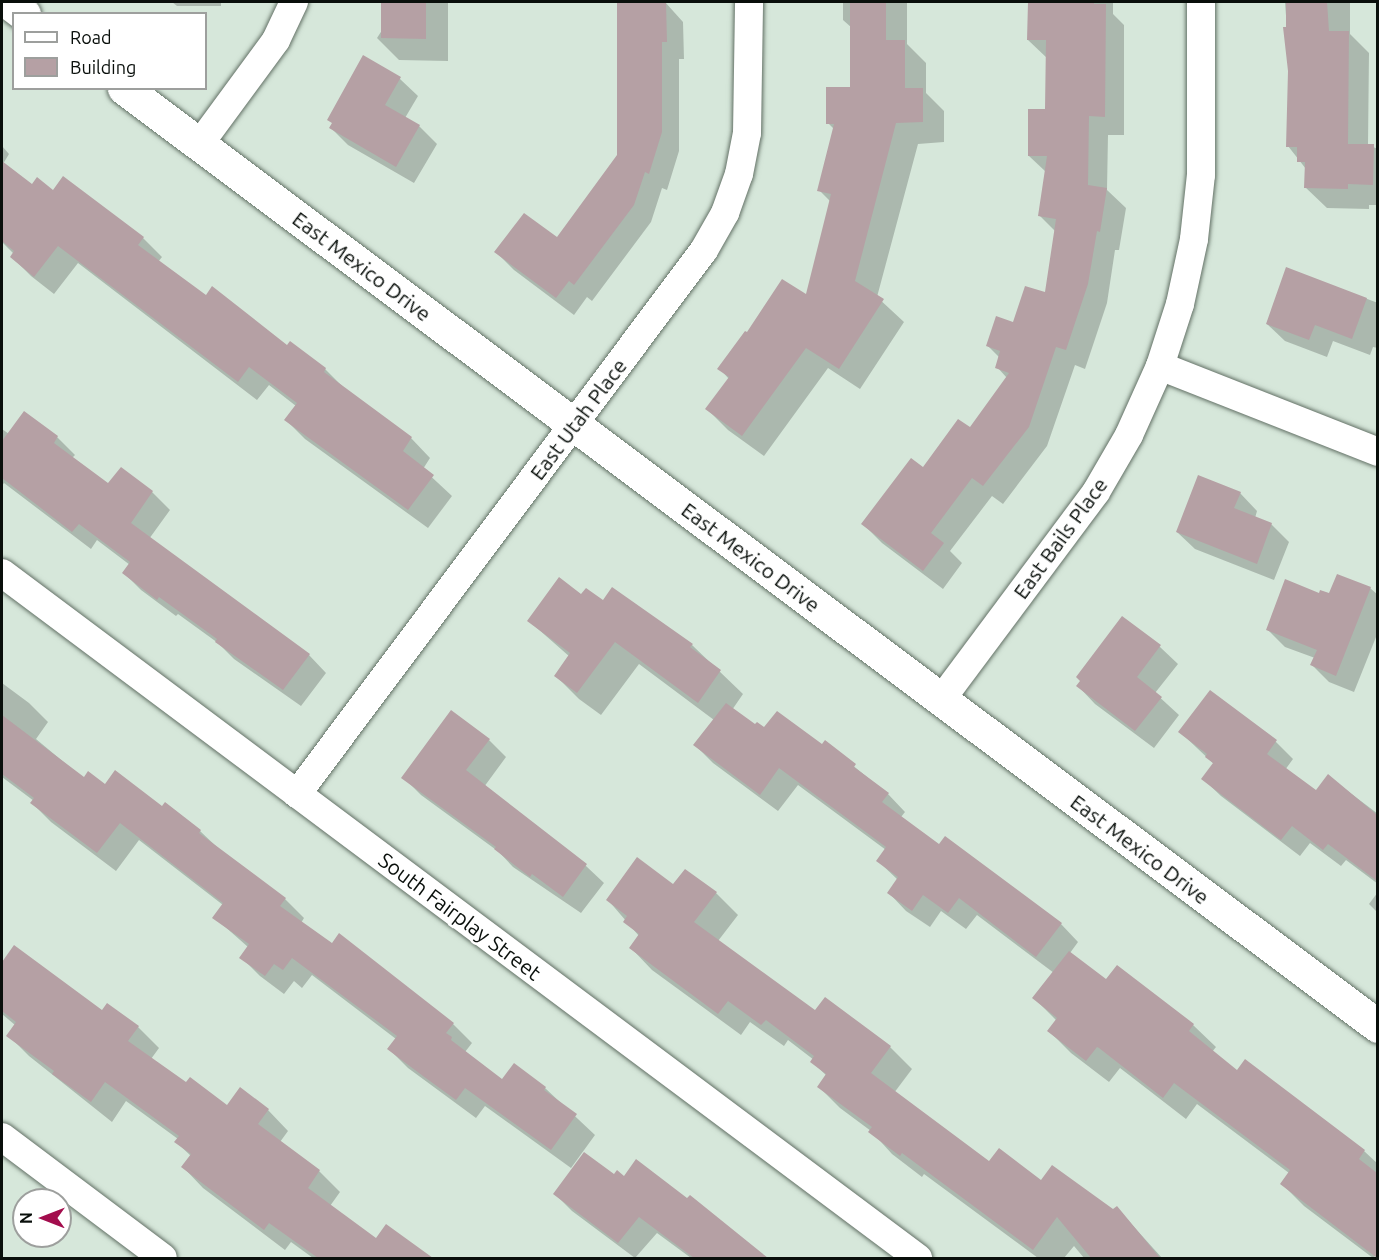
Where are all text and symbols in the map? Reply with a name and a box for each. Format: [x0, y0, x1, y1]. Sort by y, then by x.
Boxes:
legend [12, 12, 207, 90]
text: Road [70, 27, 112, 47]
text: Building [70, 57, 136, 77]
street label: East Mexico Drive [288, 206, 436, 326]
street label: East Utah Place [524, 353, 632, 485]
street label: East Bails Place [1008, 473, 1112, 603]
street label: East Mexico Drive [677, 497, 825, 617]
street label: East Mexico Drive [1066, 789, 1214, 909]
street label: South Fairplay Street [374, 847, 546, 985]
north arrow [12, 1188, 72, 1248]
text: N [17, 1212, 35, 1224]

